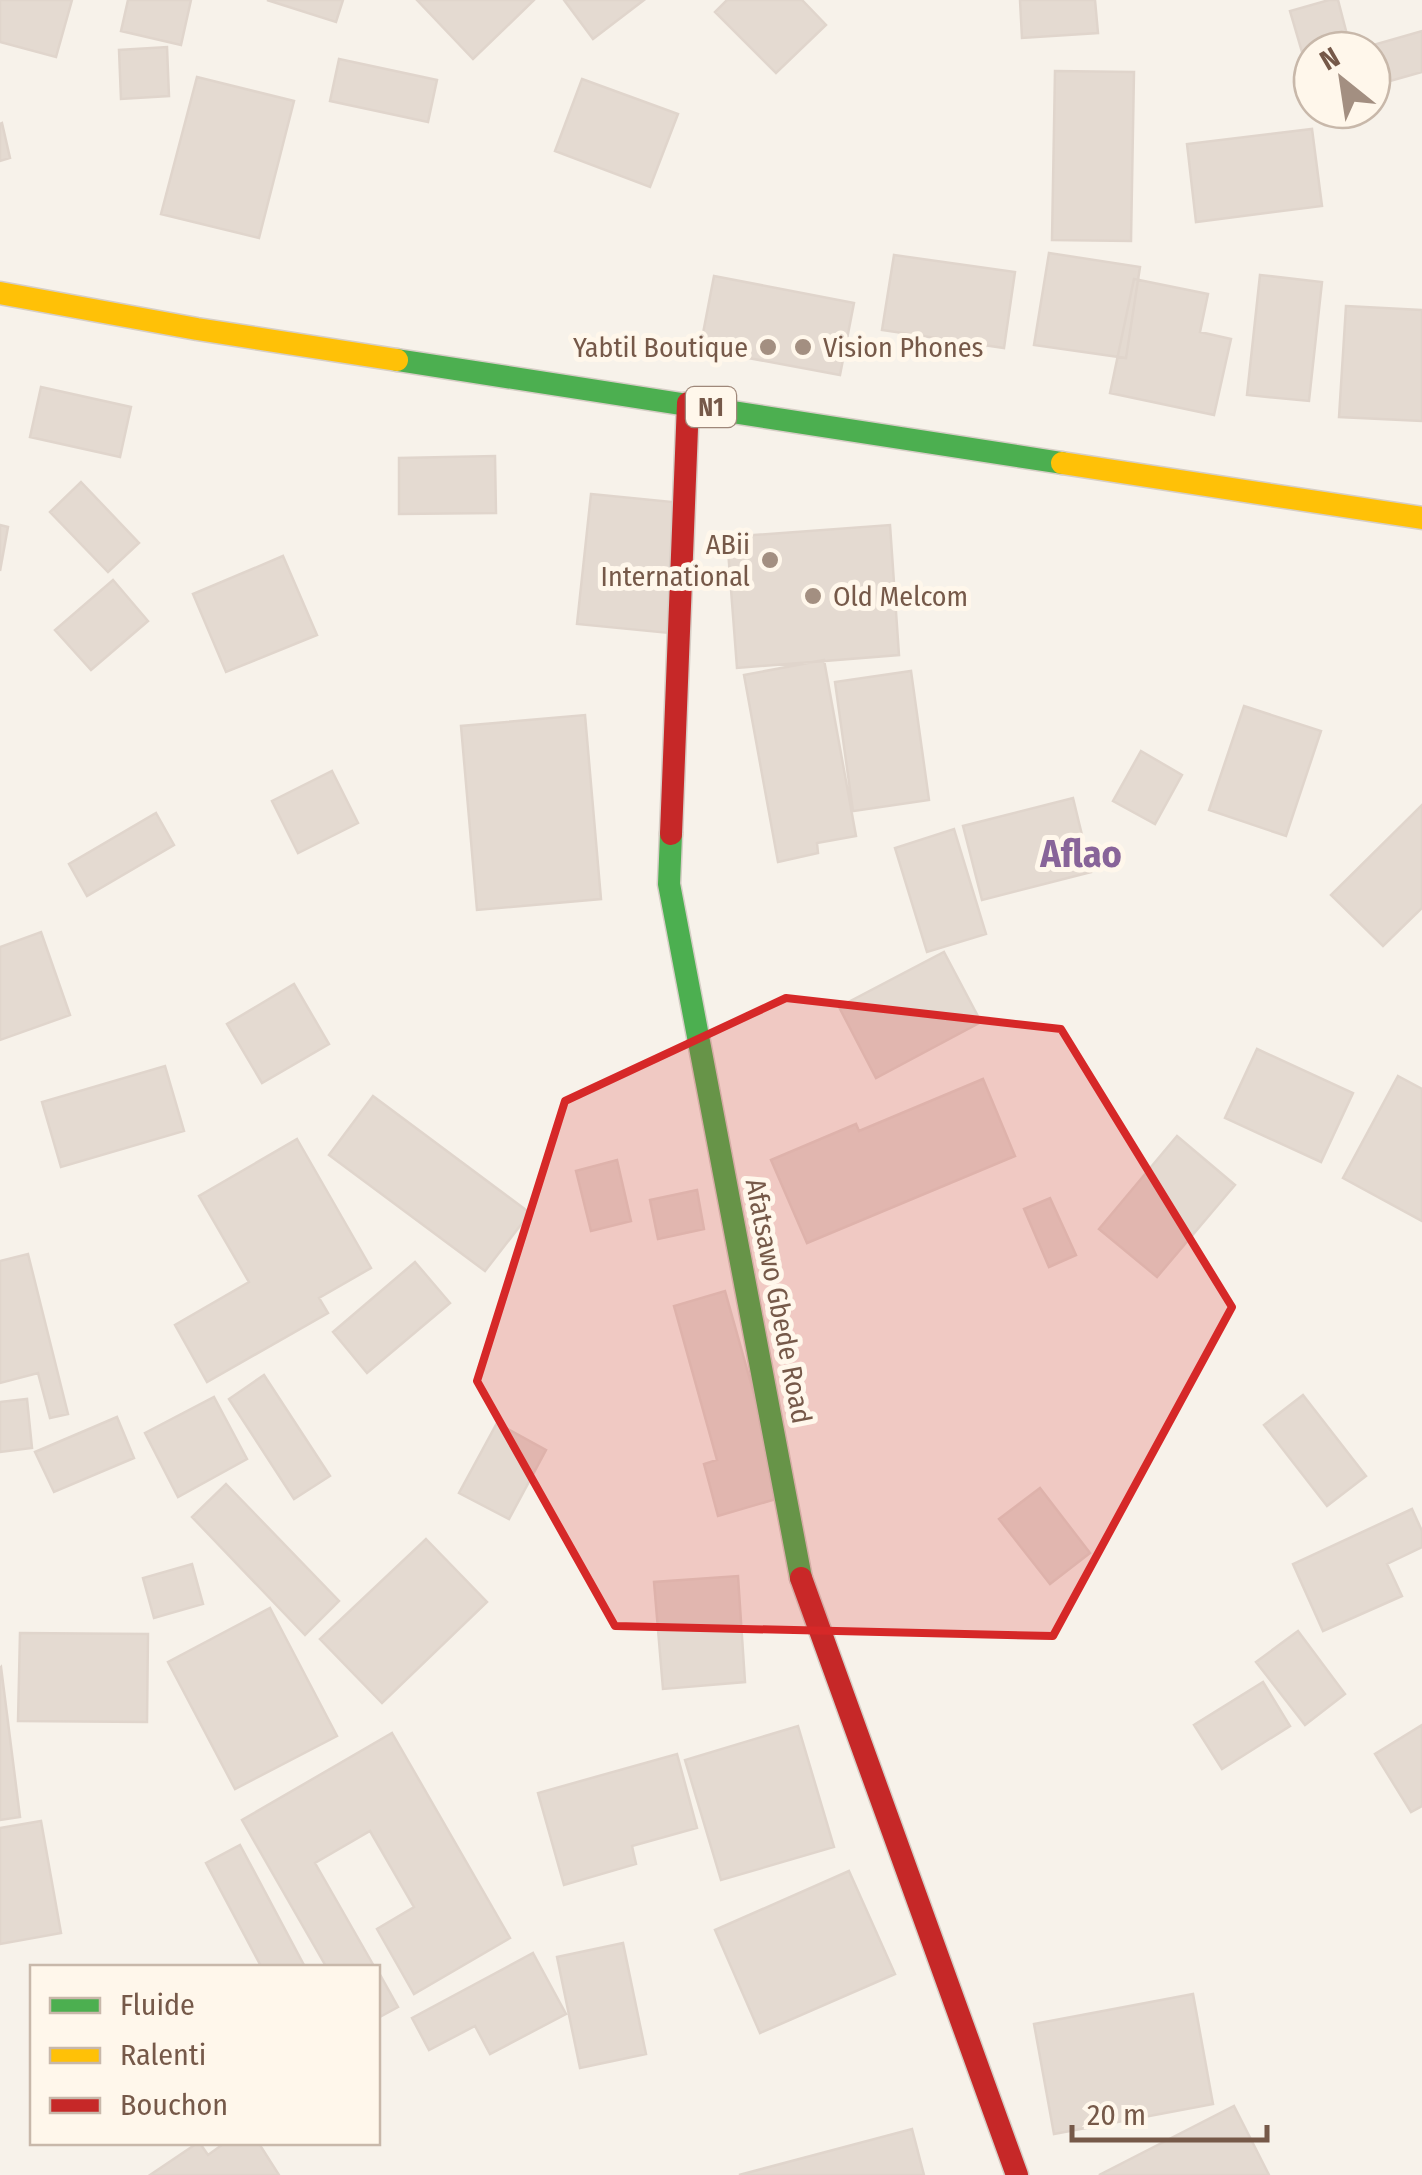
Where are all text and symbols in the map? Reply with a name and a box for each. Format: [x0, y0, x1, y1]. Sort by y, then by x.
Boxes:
north arrow [1292, 30, 1392, 130]
text: N [1314, 40, 1345, 77]
place label: Yabtil Boutique [573, 331, 748, 364]
place label: Vision Phones [823, 331, 984, 364]
marker: Yabtil Boutique [757, 336, 779, 358]
marker: Vision Phones [792, 336, 814, 358]
road number: N1 [686, 387, 736, 427]
place label: ABii International [601, 528, 750, 593]
marker: ABii International [759, 549, 781, 571]
place label: Old Melcom [833, 580, 968, 613]
marker: Old Melcom [802, 585, 824, 607]
district label: Aflao [1039, 831, 1122, 877]
street label: Afatsawo Gbede Road [739, 1176, 818, 1426]
legend [30, 1965, 380, 2145]
text: Fluide [120, 1987, 195, 2023]
text: Ralenti [120, 2037, 206, 2073]
scale bar [1072, 2080, 1267, 2142]
text: Bouchon [120, 2087, 228, 2123]
text: 20 m [1087, 2097, 1146, 2133]

